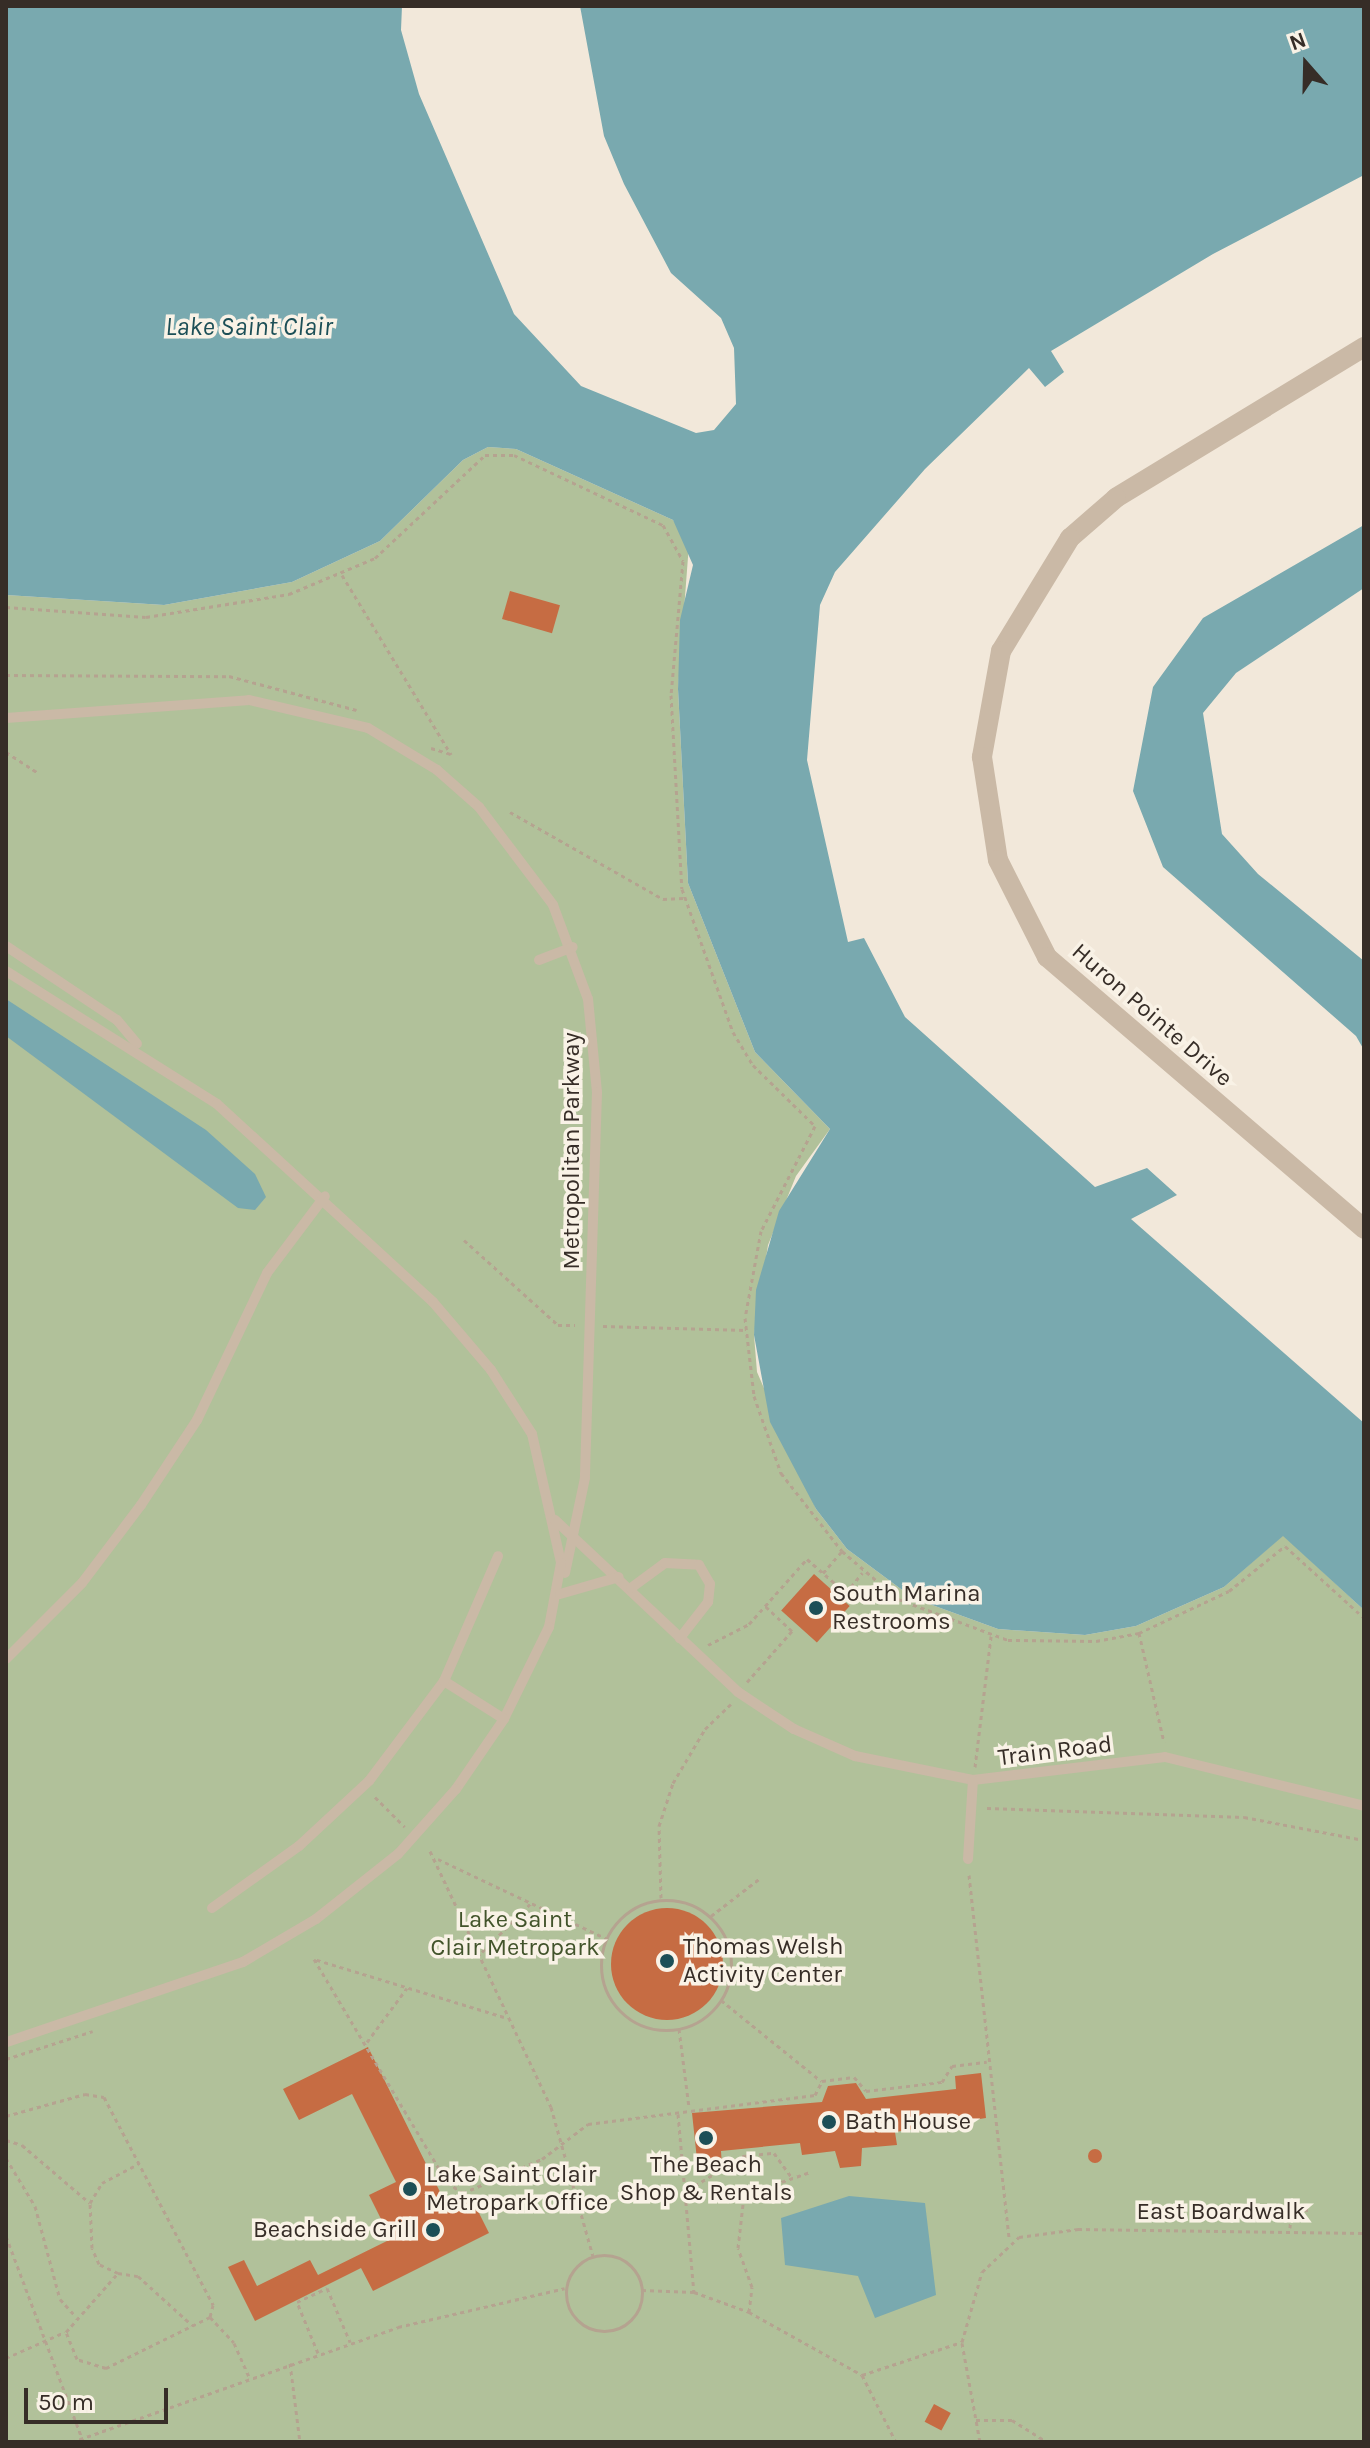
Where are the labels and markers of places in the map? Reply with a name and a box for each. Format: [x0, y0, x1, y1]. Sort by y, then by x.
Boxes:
place label: South Marina Restrooms [832, 1580, 980, 1636]
marker: South Marina Restrooms [807, 1599, 825, 1617]
place label: Thomas Welsh Activity Center [683, 1933, 843, 1989]
marker: Thomas Welsh Activity Center [658, 1952, 676, 1970]
place label: Bath House [845, 2108, 971, 2136]
marker: Bath House [820, 2113, 838, 2131]
marker: The Beach Shop & Rentals [697, 2129, 715, 2147]
place label: The Beach Shop & Rentals [620, 2151, 792, 2207]
place label: Lake Saint Clair Metropark Office [426, 2161, 608, 2217]
marker: Lake Saint Clair Metropark Office [401, 2180, 419, 2198]
place label: Beachside Grill [253, 2216, 417, 2244]
marker: Beachside Grill [424, 2221, 442, 2239]

